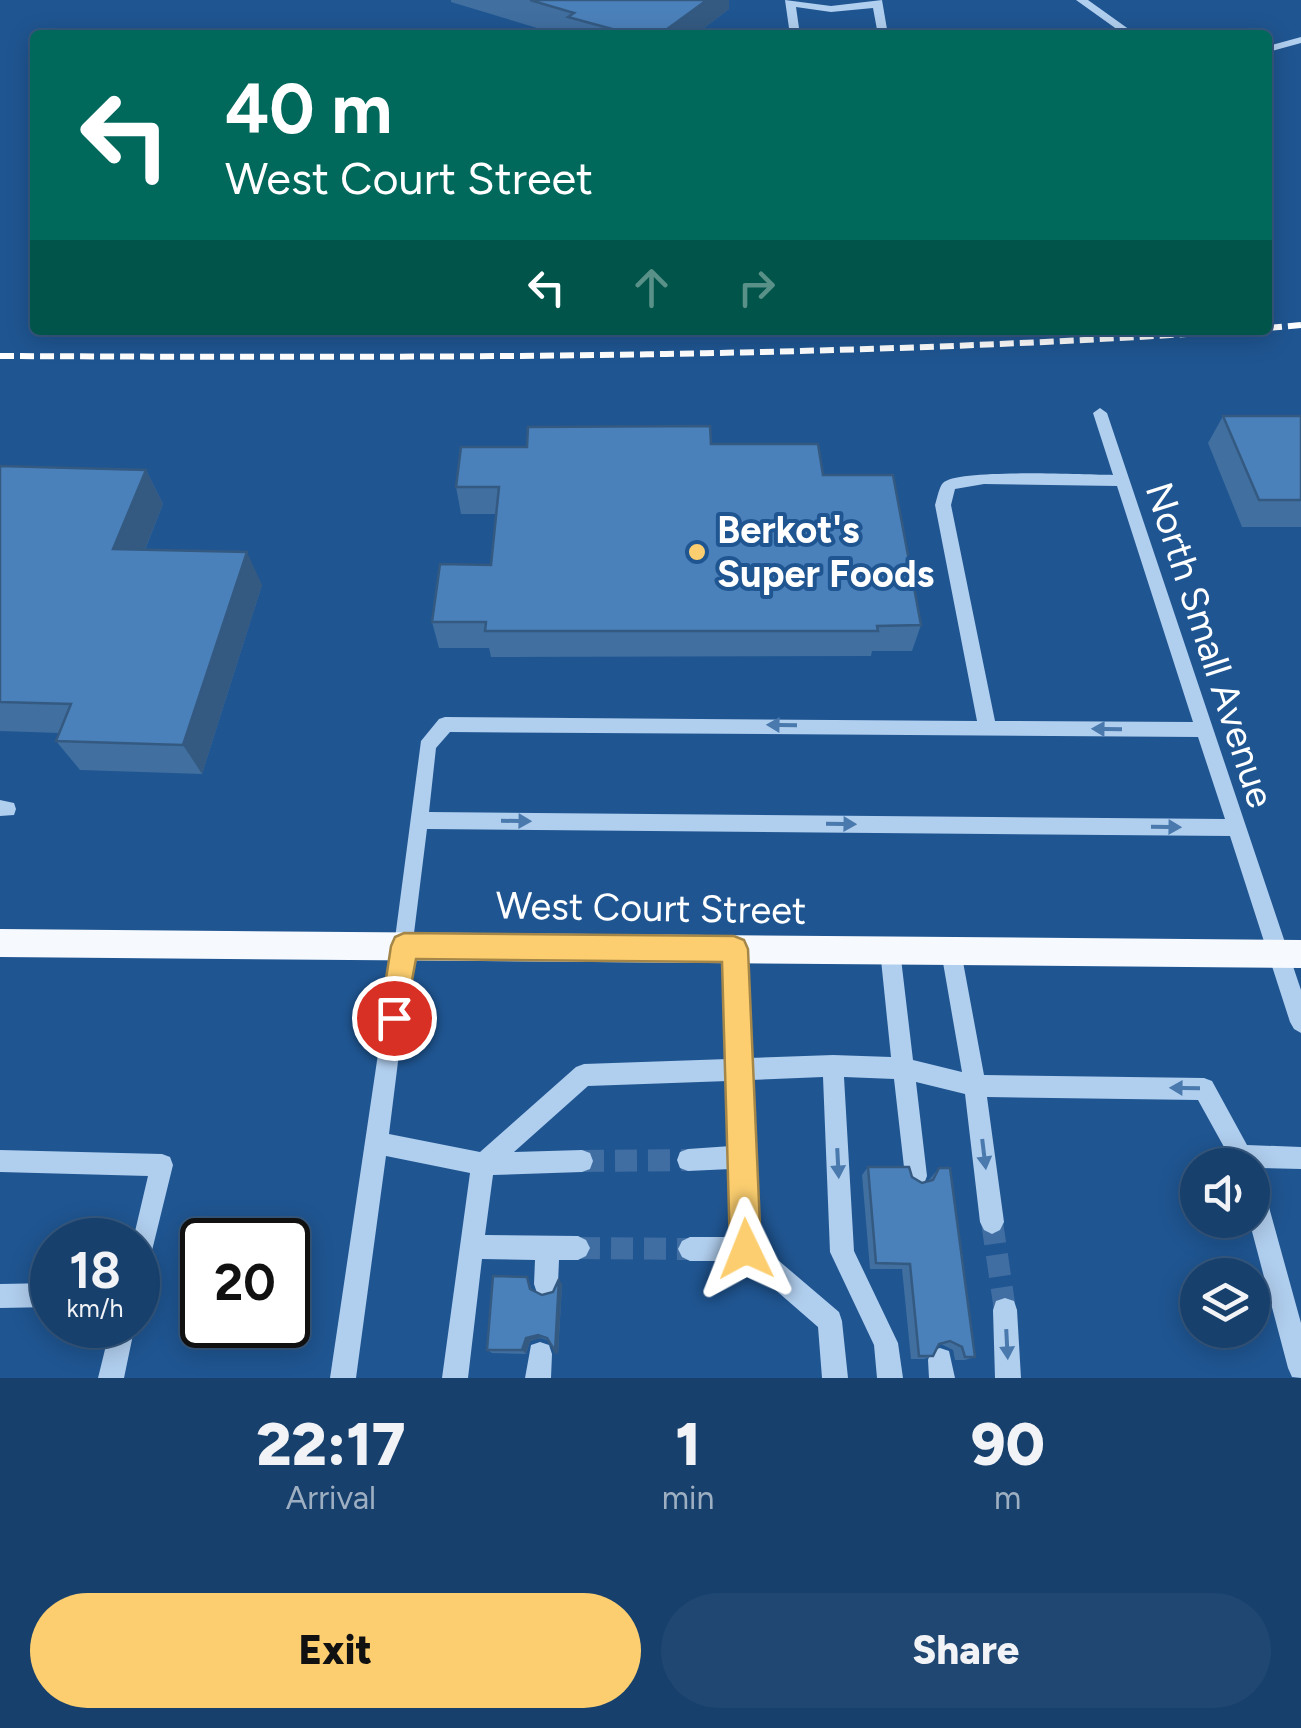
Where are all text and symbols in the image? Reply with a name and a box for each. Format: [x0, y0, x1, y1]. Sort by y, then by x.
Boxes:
text: 40 m [225, 66, 392, 151]
icon: left [60, 70, 190, 200]
text: West Court Street [225, 151, 593, 205]
icon: left [519, 260, 574, 315]
icon: ahead [624, 260, 679, 315]
icon: right [729, 260, 784, 315]
street label: North Small Avenue [1136, 477, 1284, 813]
place label: Berkot's Super Foods [717, 507, 934, 597]
marker: Berkot's Super Foods [686, 541, 708, 563]
one-way arrow [765, 717, 797, 733]
one-way arrow [1090, 721, 1122, 737]
one-way arrow [500, 813, 532, 829]
one-way arrow [825, 816, 857, 832]
one-way arrow [1150, 819, 1182, 835]
street label: West Court Street [495, 882, 807, 934]
pin [352, 976, 437, 1061]
icon: arrive [367, 991, 422, 1046]
one-way arrow [1168, 1080, 1200, 1096]
one-way arrow [976, 1139, 992, 1170]
one-way arrow [830, 1147, 846, 1179]
map controls [1180, 1148, 1270, 1348]
button: sound [1180, 1148, 1270, 1238]
position arrow [694, 1197, 798, 1301]
speed limit sign: 20 [180, 1218, 310, 1348]
text: 18 [69, 1240, 121, 1301]
button: layers [1180, 1258, 1270, 1348]
text: km/h [66, 1293, 124, 1323]
one-way arrow [999, 1328, 1015, 1360]
text: 22:17 [256, 1408, 406, 1480]
text: 1 [675, 1408, 701, 1480]
text: 90 [970, 1408, 1045, 1480]
text: Arrival [286, 1479, 376, 1517]
text: min [662, 1479, 714, 1517]
text: m [994, 1479, 1021, 1517]
button: Exit [30, 1593, 641, 1708]
button: Share [661, 1593, 1271, 1708]

